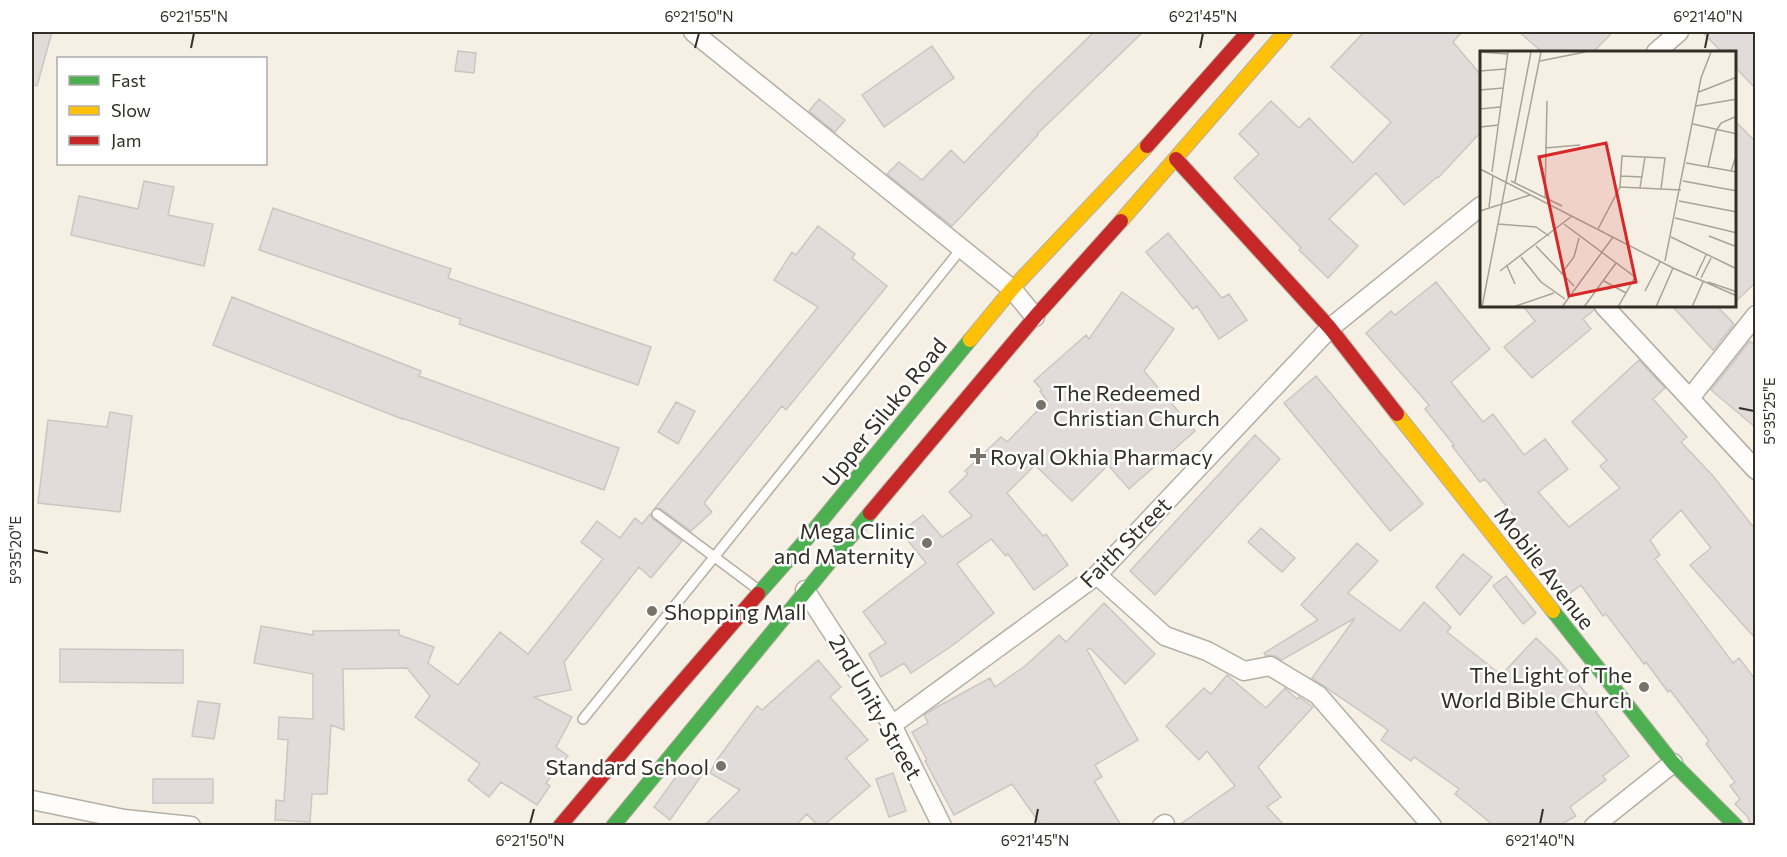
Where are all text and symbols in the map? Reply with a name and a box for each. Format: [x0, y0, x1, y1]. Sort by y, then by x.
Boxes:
text: 6°21'55"N [160, 7, 228, 25]
text: 6°21'50"N [664, 7, 734, 25]
text: 6°21'45"N [1169, 7, 1237, 25]
text: 6°21'40"N [1673, 7, 1743, 25]
inset map [1480, 51, 1736, 308]
legend [57, 57, 267, 165]
text: Fast [111, 69, 146, 91]
text: Slow [111, 99, 151, 121]
text: Jam [111, 129, 141, 151]
street label: Upper Siluko Road [816, 332, 952, 492]
text: 5°35'25"E [1760, 377, 1778, 445]
place label: The Redeemed Christian Church [1053, 379, 1220, 431]
marker: The Redeemed Christian Church [1034, 398, 1048, 412]
place label: Royal Okhia Pharmacy [990, 443, 1213, 470]
marker: Royal Okhia Pharmacy [971, 449, 985, 463]
street label: Faith Street [1074, 491, 1176, 593]
street label: Mobile Avenue [1489, 502, 1601, 634]
text: 5°35'20"E [6, 516, 24, 584]
place label: Mega Clinic and Maternity [774, 517, 915, 569]
marker: Mega Clinic and Maternity [920, 536, 934, 550]
place label: Shopping Mall [664, 598, 807, 625]
marker: Shopping Mall [645, 604, 659, 618]
street label: 2nd Unity Street [824, 630, 928, 784]
place label: The Light of The World Bible Church [1441, 661, 1632, 713]
marker: The Light of The World Bible Church [1637, 680, 1651, 694]
place label: Standard School [545, 753, 709, 780]
marker: Standard School [714, 759, 728, 773]
text: 6°21'50"N [495, 831, 565, 849]
text: 6°21'45"N [1001, 831, 1069, 849]
text: 6°21'40"N [1505, 831, 1575, 849]

